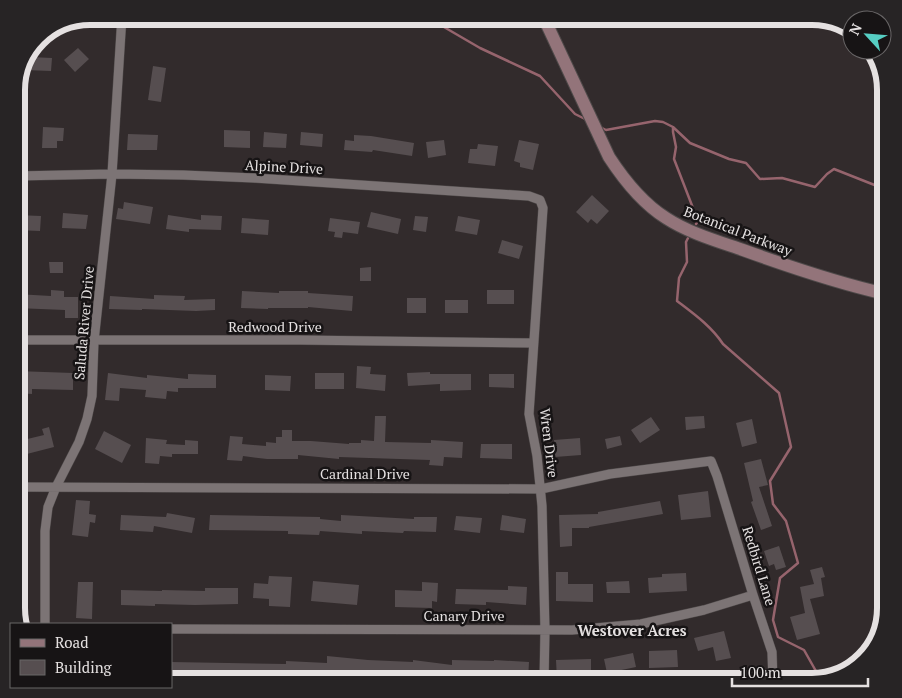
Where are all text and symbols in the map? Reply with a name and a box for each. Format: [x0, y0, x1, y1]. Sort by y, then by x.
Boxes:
north arrow [842, 10, 892, 60]
text: N [844, 20, 866, 38]
street label: Alpine Drive [245, 155, 324, 178]
street label: Botanical Parkway [681, 201, 796, 260]
street label: Saluda River Drive [69, 265, 98, 381]
street label: Redwood Drive [228, 317, 322, 336]
street label: Wren Drive [536, 407, 563, 479]
street label: Cardinal Drive [320, 464, 410, 483]
street label: Redbird Lane [738, 524, 781, 608]
street label: Canary Drive [424, 606, 504, 625]
district label: Westover Acres [577, 620, 687, 640]
legend [10, 623, 172, 688]
text: Road [55, 632, 88, 652]
scale bar [732, 656, 868, 688]
text: Building [55, 657, 113, 677]
text: 100 m [740, 662, 781, 682]

